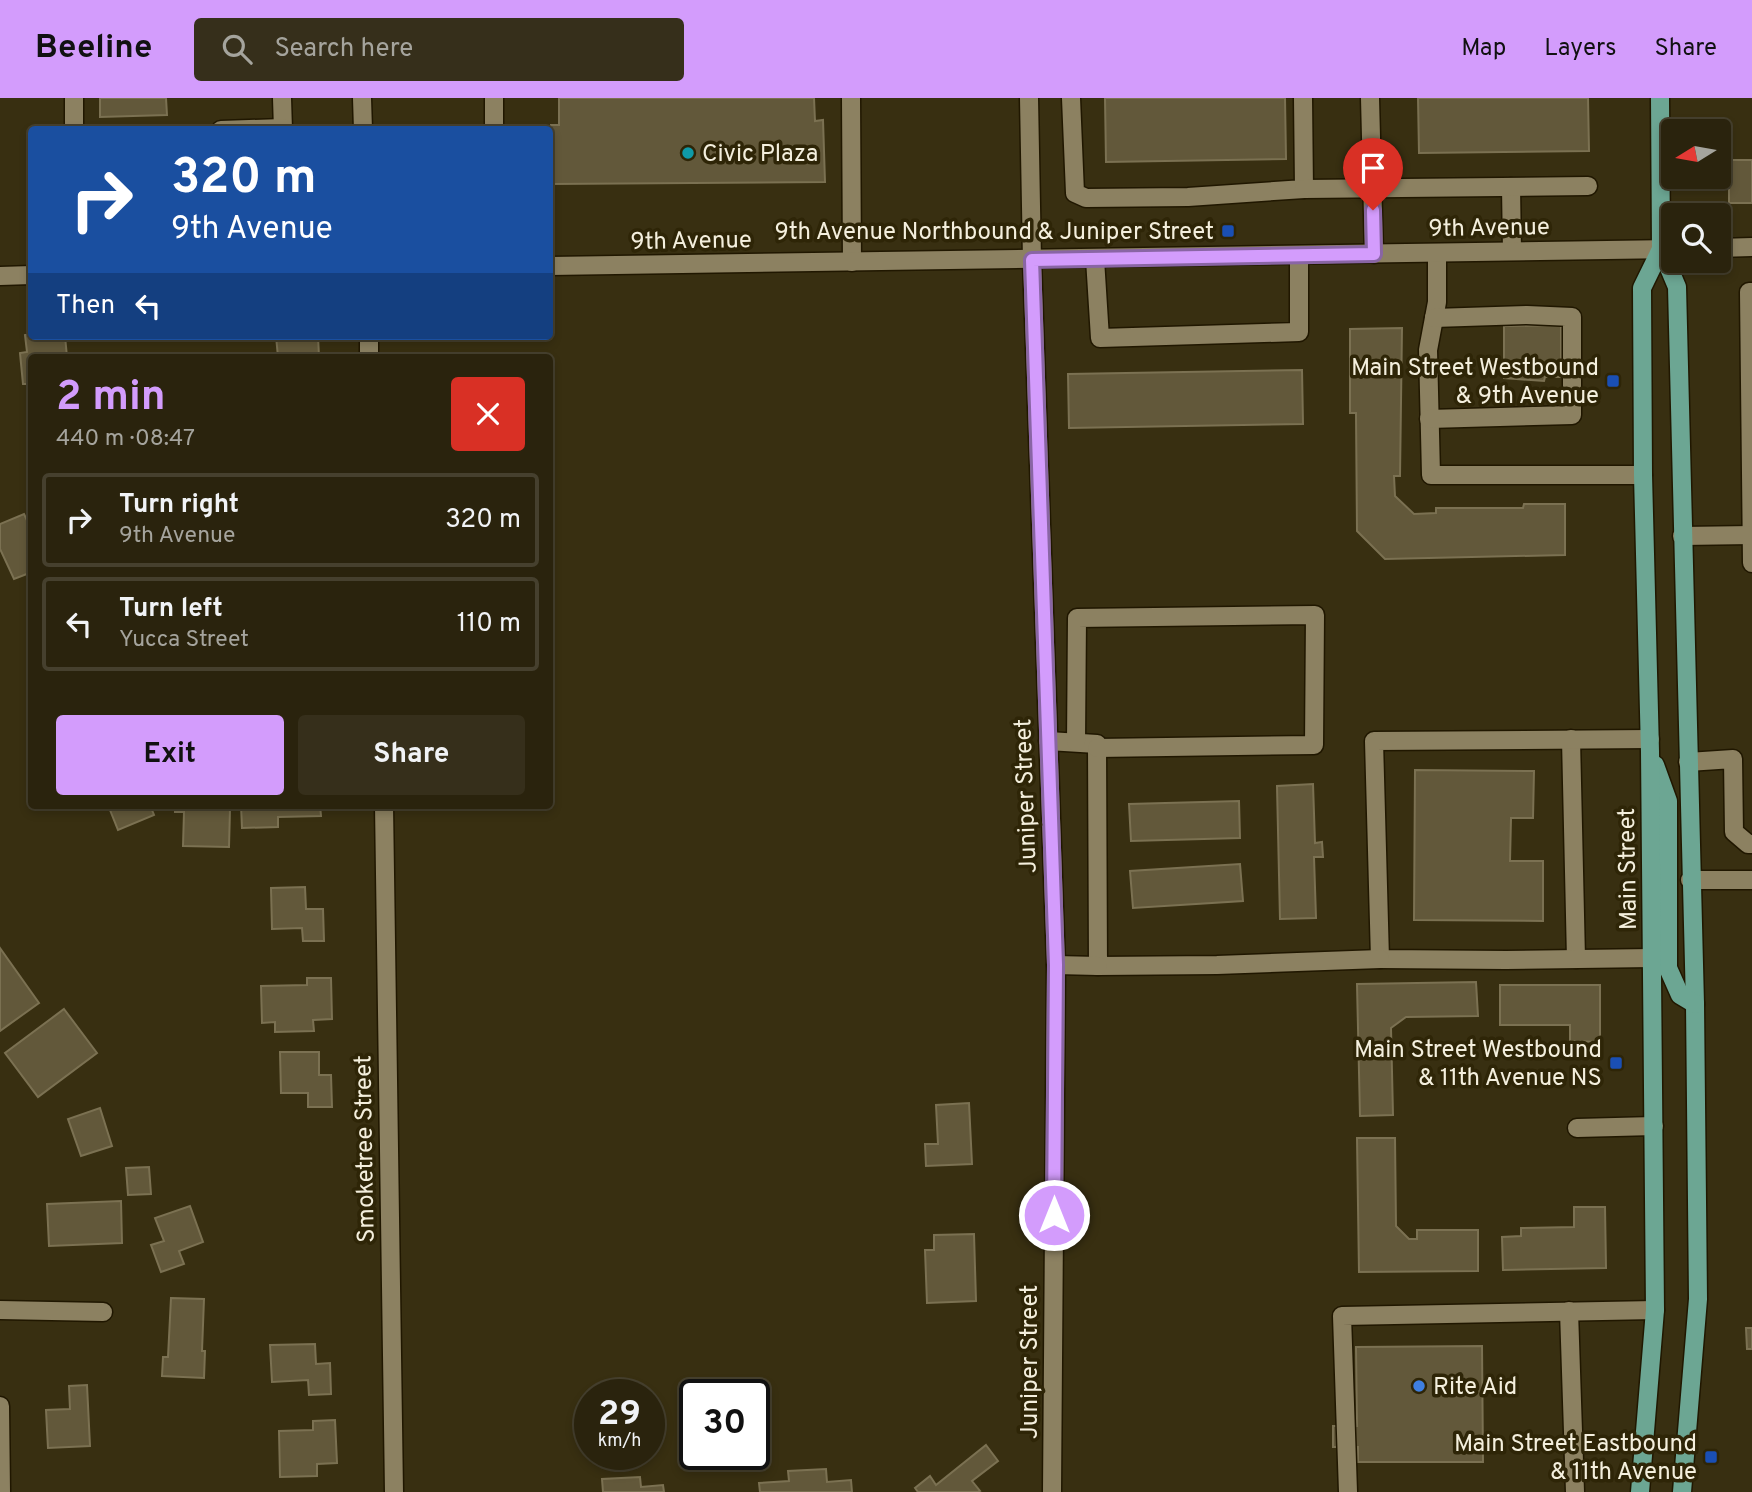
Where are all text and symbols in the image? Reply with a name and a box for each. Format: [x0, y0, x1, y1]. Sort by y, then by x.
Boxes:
search box [194, 18, 684, 81]
text: Beeline [35, 28, 152, 70]
icon: search [218, 30, 256, 68]
text: Search here [274, 33, 413, 66]
text: Map [1461, 34, 1506, 64]
text: Layers [1544, 34, 1616, 64]
text: Share [1654, 34, 1717, 64]
north arrow [1661, 119, 1731, 189]
map controls [1661, 119, 1731, 273]
pin [1343, 138, 1403, 210]
place label: Civic Plaza [702, 140, 818, 170]
marker: Civic Plaza [680, 145, 696, 161]
text: 320 m [171, 149, 317, 211]
icon: arrive [1354, 149, 1392, 187]
icon: right [56, 154, 147, 245]
button: search [1661, 203, 1731, 273]
text: 9th Avenue [171, 210, 333, 250]
street label: 9th Avenue [1428, 213, 1550, 245]
place label: 9th Avenue Northbound & Juniper Street [775, 218, 1214, 248]
marker: 9th Avenue Northbound & Juniper Street [1220, 223, 1236, 239]
street label: 9th Avenue [630, 226, 752, 258]
icon: left [129, 287, 167, 325]
text: Then [56, 290, 115, 323]
place label: Main Street Westbound & 9th Avenue [1351, 354, 1599, 412]
text: 2 min [56, 372, 166, 425]
marker: Main Street Westbound & 9th Avenue [1605, 373, 1621, 389]
button: close [451, 377, 525, 451]
text: 440 m · 08:47 [56, 425, 195, 454]
text: Turn right [119, 489, 239, 522]
icon: right [60, 501, 98, 539]
text: 320 m [445, 504, 521, 537]
text: 9th Avenue [119, 522, 235, 551]
text: Turn left [119, 593, 223, 626]
icon: left [60, 605, 98, 643]
text: 110 m [457, 608, 521, 641]
text: Yucca Street [119, 626, 249, 655]
button: Exit [56, 715, 284, 795]
button: Share [298, 715, 525, 795]
street label: Juniper Street [1009, 718, 1045, 874]
street label: Main Street [1613, 807, 1645, 930]
place label: Main Street Westbound & 11th Avenue NS [1354, 1036, 1602, 1094]
street label: Smoketree Street [349, 1055, 383, 1243]
marker: Main Street Westbound & 11th Avenue NS [1608, 1055, 1624, 1071]
position arrow [1017, 1178, 1091, 1252]
street label: Juniper Street [1016, 1285, 1046, 1439]
place label: Rite Aid [1433, 1373, 1517, 1403]
marker: Rite Aid [1411, 1378, 1427, 1394]
speed limit sign: 30 [679, 1379, 770, 1470]
text: 29 [598, 1393, 641, 1437]
text: km/h [598, 1430, 641, 1453]
place label: Main Street Eastbound & 11th Avenue [1454, 1430, 1697, 1488]
marker: Main Street Eastbound & 11th Avenue [1703, 1449, 1719, 1465]

